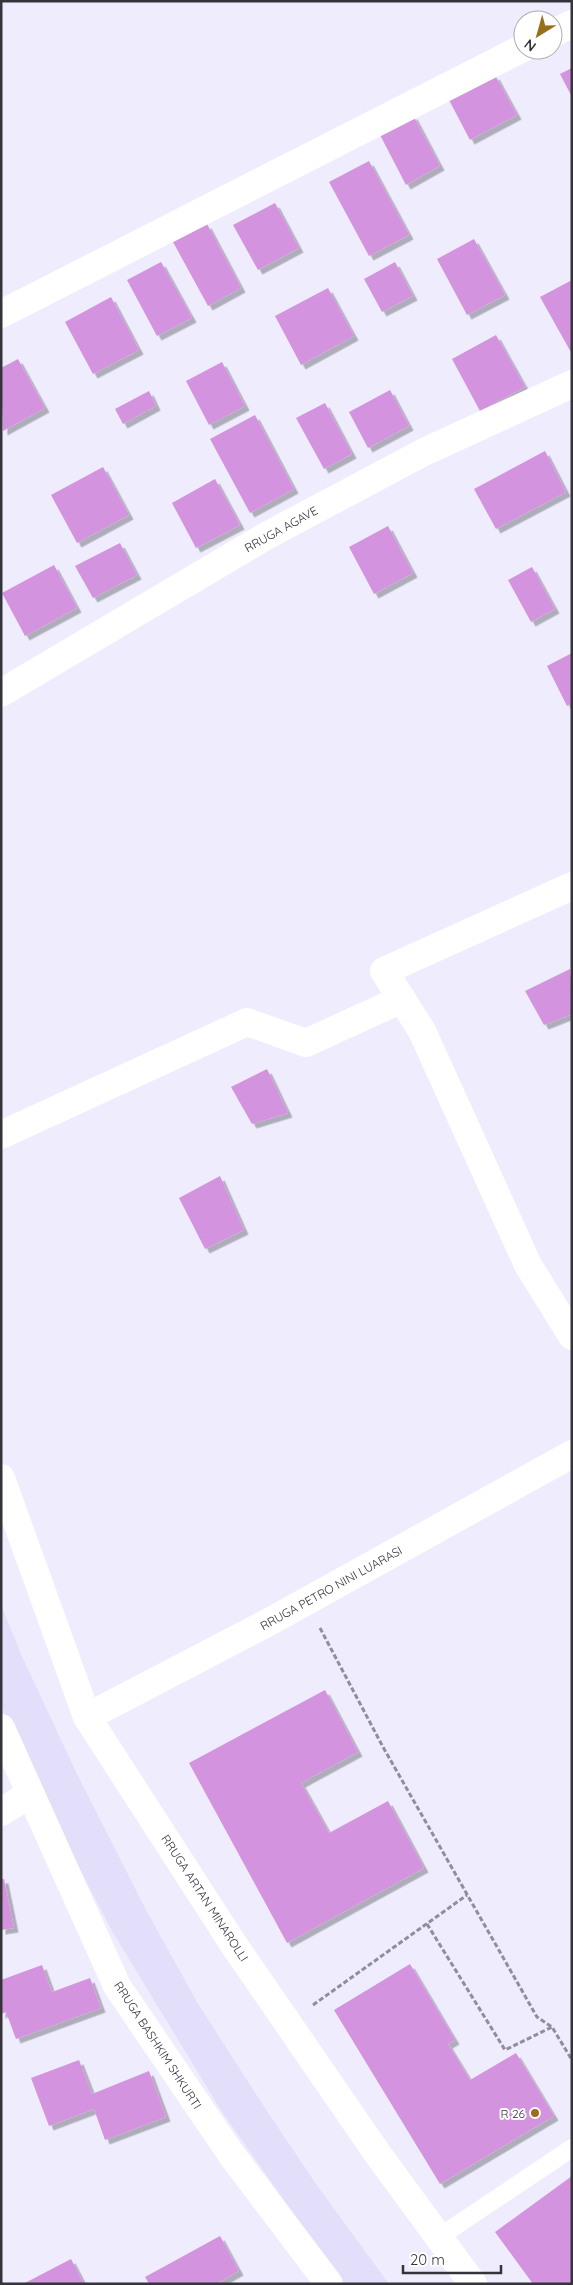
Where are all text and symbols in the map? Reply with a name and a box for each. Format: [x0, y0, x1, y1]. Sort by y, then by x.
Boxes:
north arrow [513, 10, 563, 60]
text: N [521, 35, 540, 56]
street label: RRUGA AGAVE [242, 503, 320, 555]
street label: RRUGA PETRO NINI LUARASI [257, 1543, 405, 1633]
street label: RRUGA ARTAN MINAROLLI [158, 1832, 252, 1964]
street label: RRUGA BASHKIM SHKURTI [111, 1978, 205, 2112]
place label: R 26 [501, 2106, 526, 2121]
marker: R 26 [529, 2107, 541, 2119]
scale bar [403, 2242, 500, 2274]
text: 20 m [410, 2250, 445, 2269]

